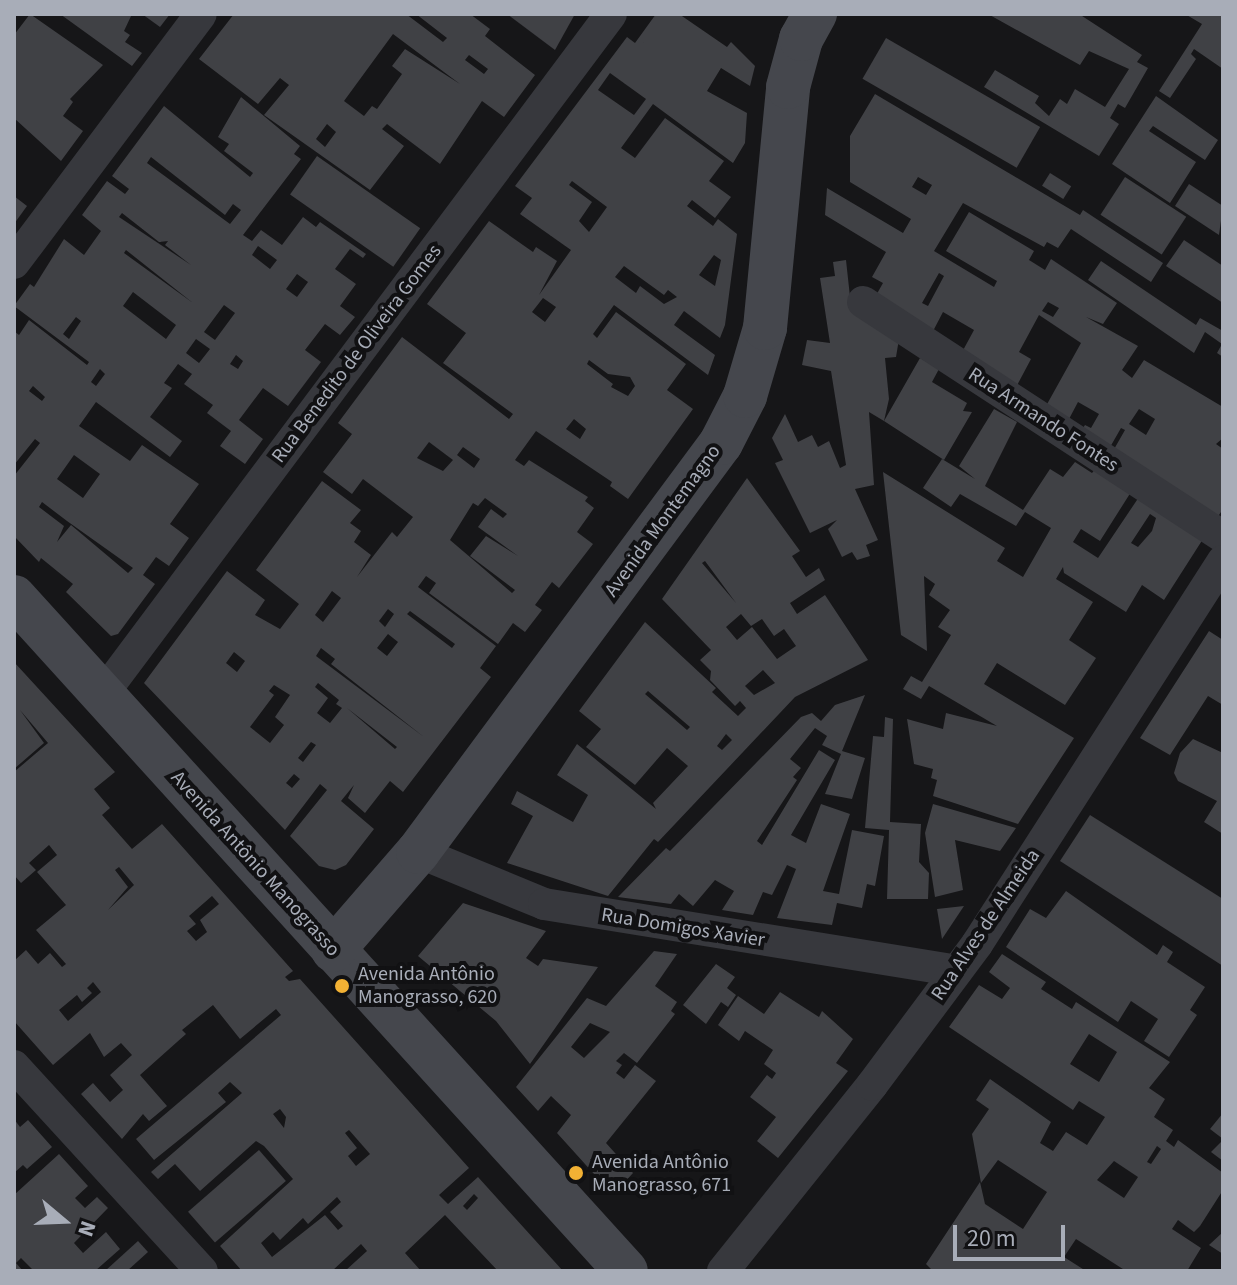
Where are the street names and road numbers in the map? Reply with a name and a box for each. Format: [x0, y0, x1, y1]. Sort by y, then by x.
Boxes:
street label: Rua Benedito de Oliveira Gomes [267, 240, 447, 468]
street label: Rua Armando Fontes [964, 363, 1122, 477]
street label: Avenida Montemagno [600, 440, 726, 602]
street label: Avenida Antônio Manograsso [165, 766, 345, 962]
street label: Rua Alves de Almeida [926, 845, 1046, 1005]
street label: Rua Domigos Xavier [600, 903, 766, 953]

